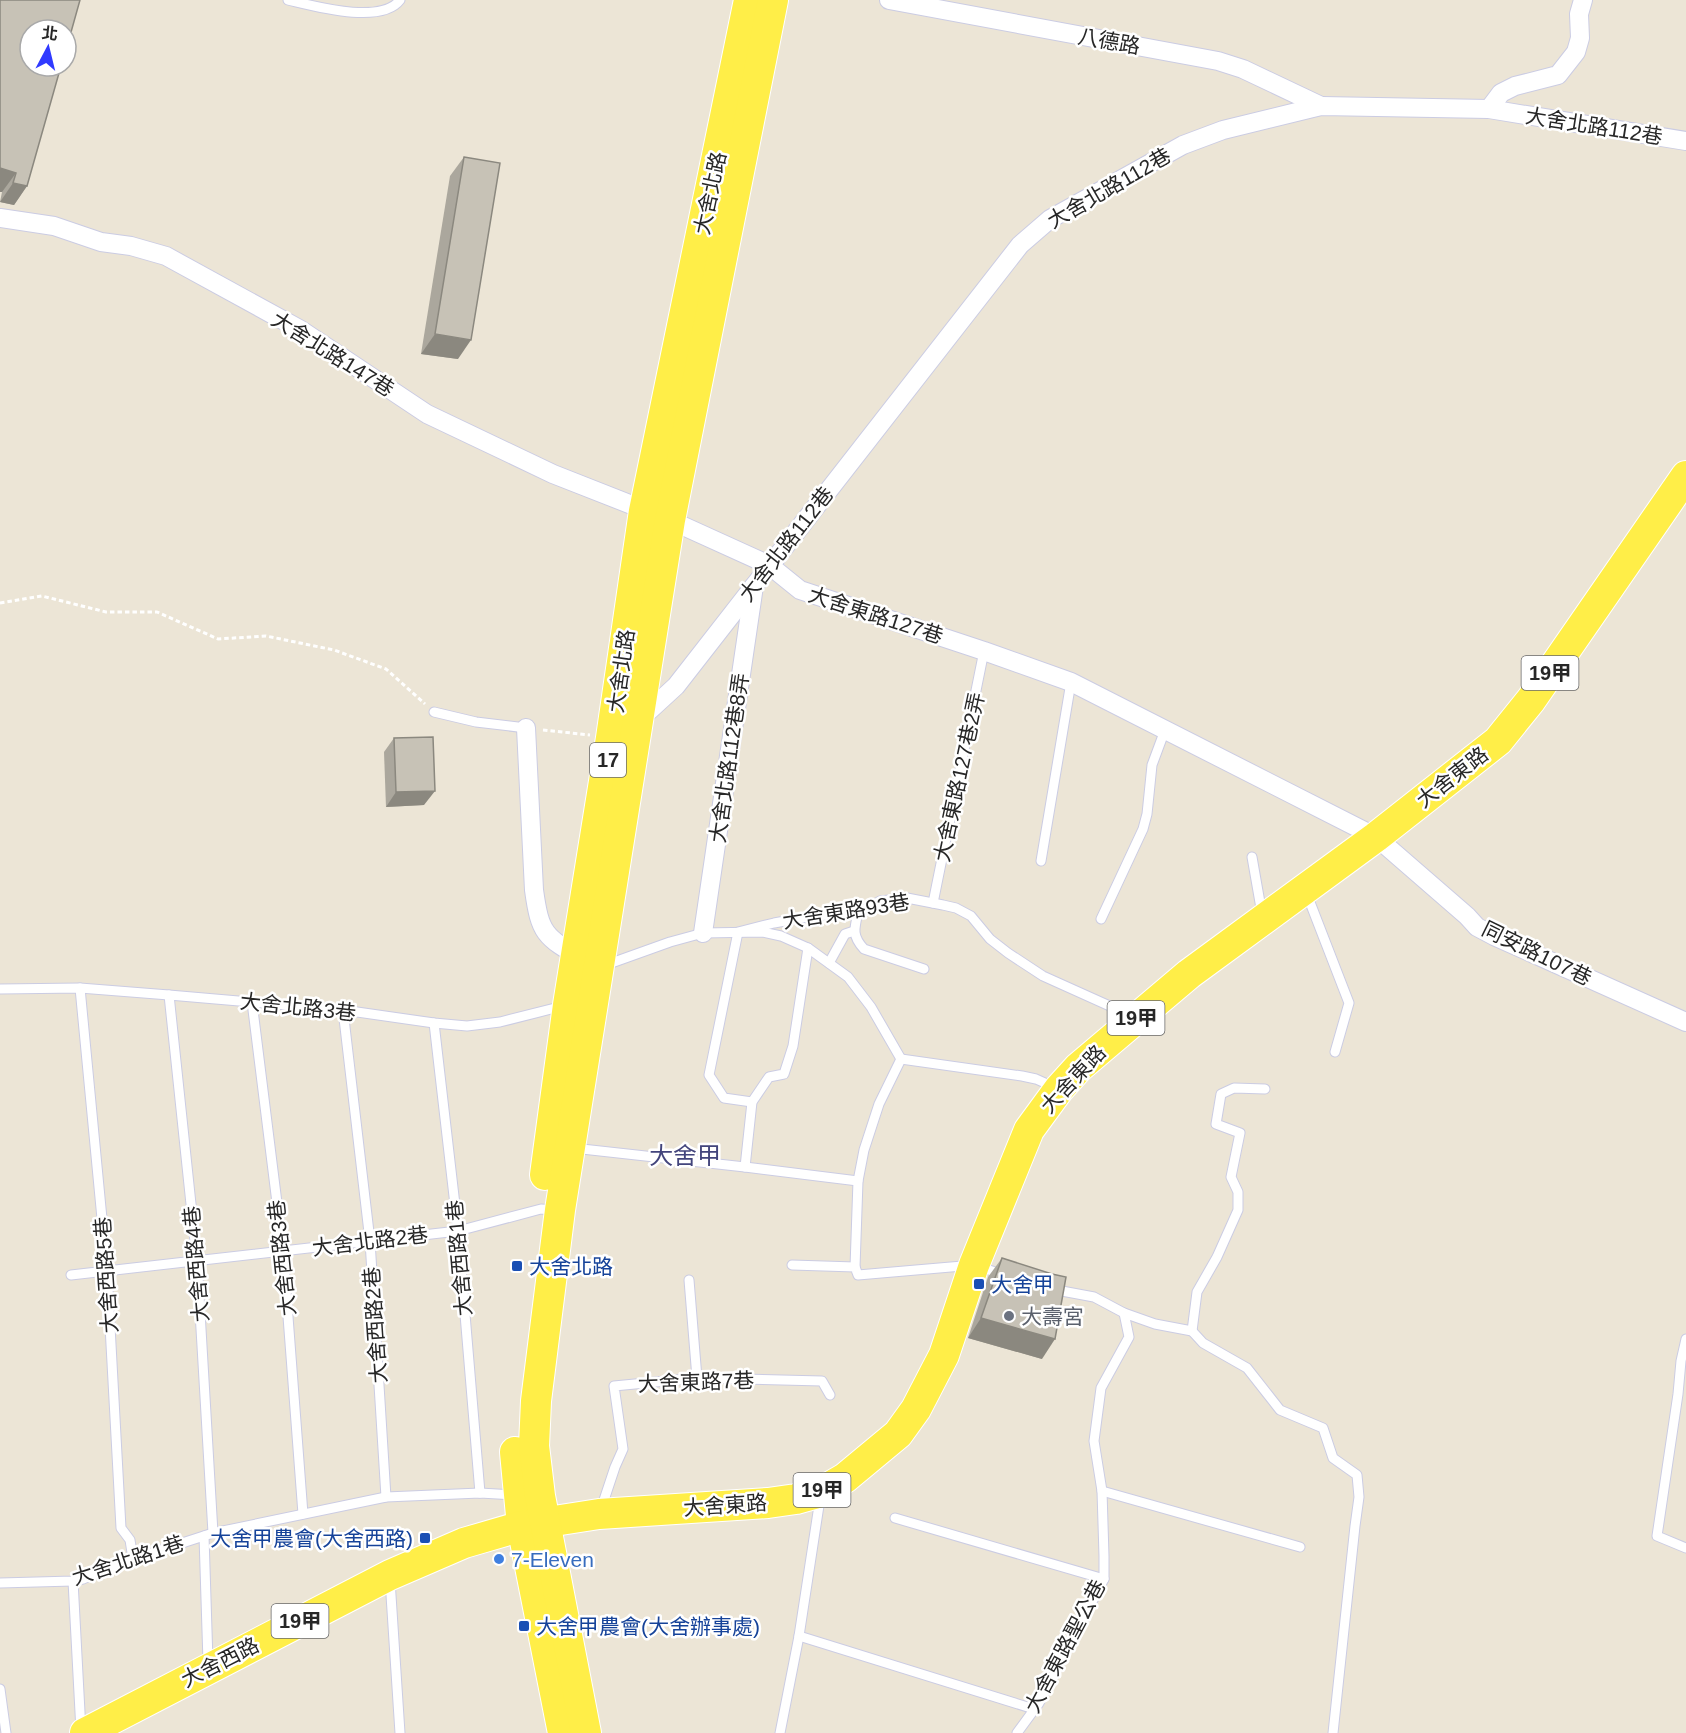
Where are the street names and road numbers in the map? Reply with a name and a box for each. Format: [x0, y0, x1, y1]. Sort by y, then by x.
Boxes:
street label: 八德路 [1076, 24, 1142, 58]
street label: 大舍北路112巷 [1524, 104, 1664, 148]
street label: 大舍北路112巷 [1043, 143, 1175, 233]
street label: 大舍北路 [690, 150, 730, 236]
street label: 大舍北路147巷 [268, 307, 398, 401]
street label: 大舍北路112巷 [734, 482, 838, 606]
street label: 大舍東路127巷 [806, 582, 946, 648]
street label: 大舍北路 [604, 628, 638, 714]
road number: 19甲 [1522, 656, 1578, 690]
street label: 大舍北路112巷8弄 [706, 672, 752, 844]
street label: 大舍東路127巷2弄 [930, 690, 988, 864]
street label: 大舍東路 [1412, 742, 1492, 812]
road number: 17 [590, 743, 626, 777]
street label: 大舍東路93巷 [781, 890, 911, 932]
street label: 同安路107巷 [1478, 917, 1596, 989]
street label: 大舍北路3巷 [239, 989, 357, 1025]
road number: 19甲 [1108, 1001, 1164, 1035]
street label: 大舍東路 [1036, 1040, 1110, 1118]
street label: 大舍西路3巷 [264, 1199, 300, 1317]
street label: 大舍西路1巷 [442, 1199, 476, 1317]
street label: 大舍西路4巷 [179, 1205, 213, 1323]
street label: 大舍西路5巷 [90, 1216, 122, 1334]
street label: 大舍北路2巷 [311, 1222, 429, 1260]
street label: 大舍西路2巷 [359, 1266, 391, 1384]
street label: 大舍東路7巷 [637, 1368, 755, 1396]
road number: 19甲 [794, 1473, 850, 1507]
street label: 大舍東路 [682, 1491, 768, 1519]
street label: 大舍北路1巷 [69, 1531, 187, 1589]
street label: 大舍東路聖公巷 [1020, 1576, 1110, 1716]
road number: 19甲 [272, 1604, 328, 1638]
street label: 大舍西路 [177, 1633, 263, 1691]

